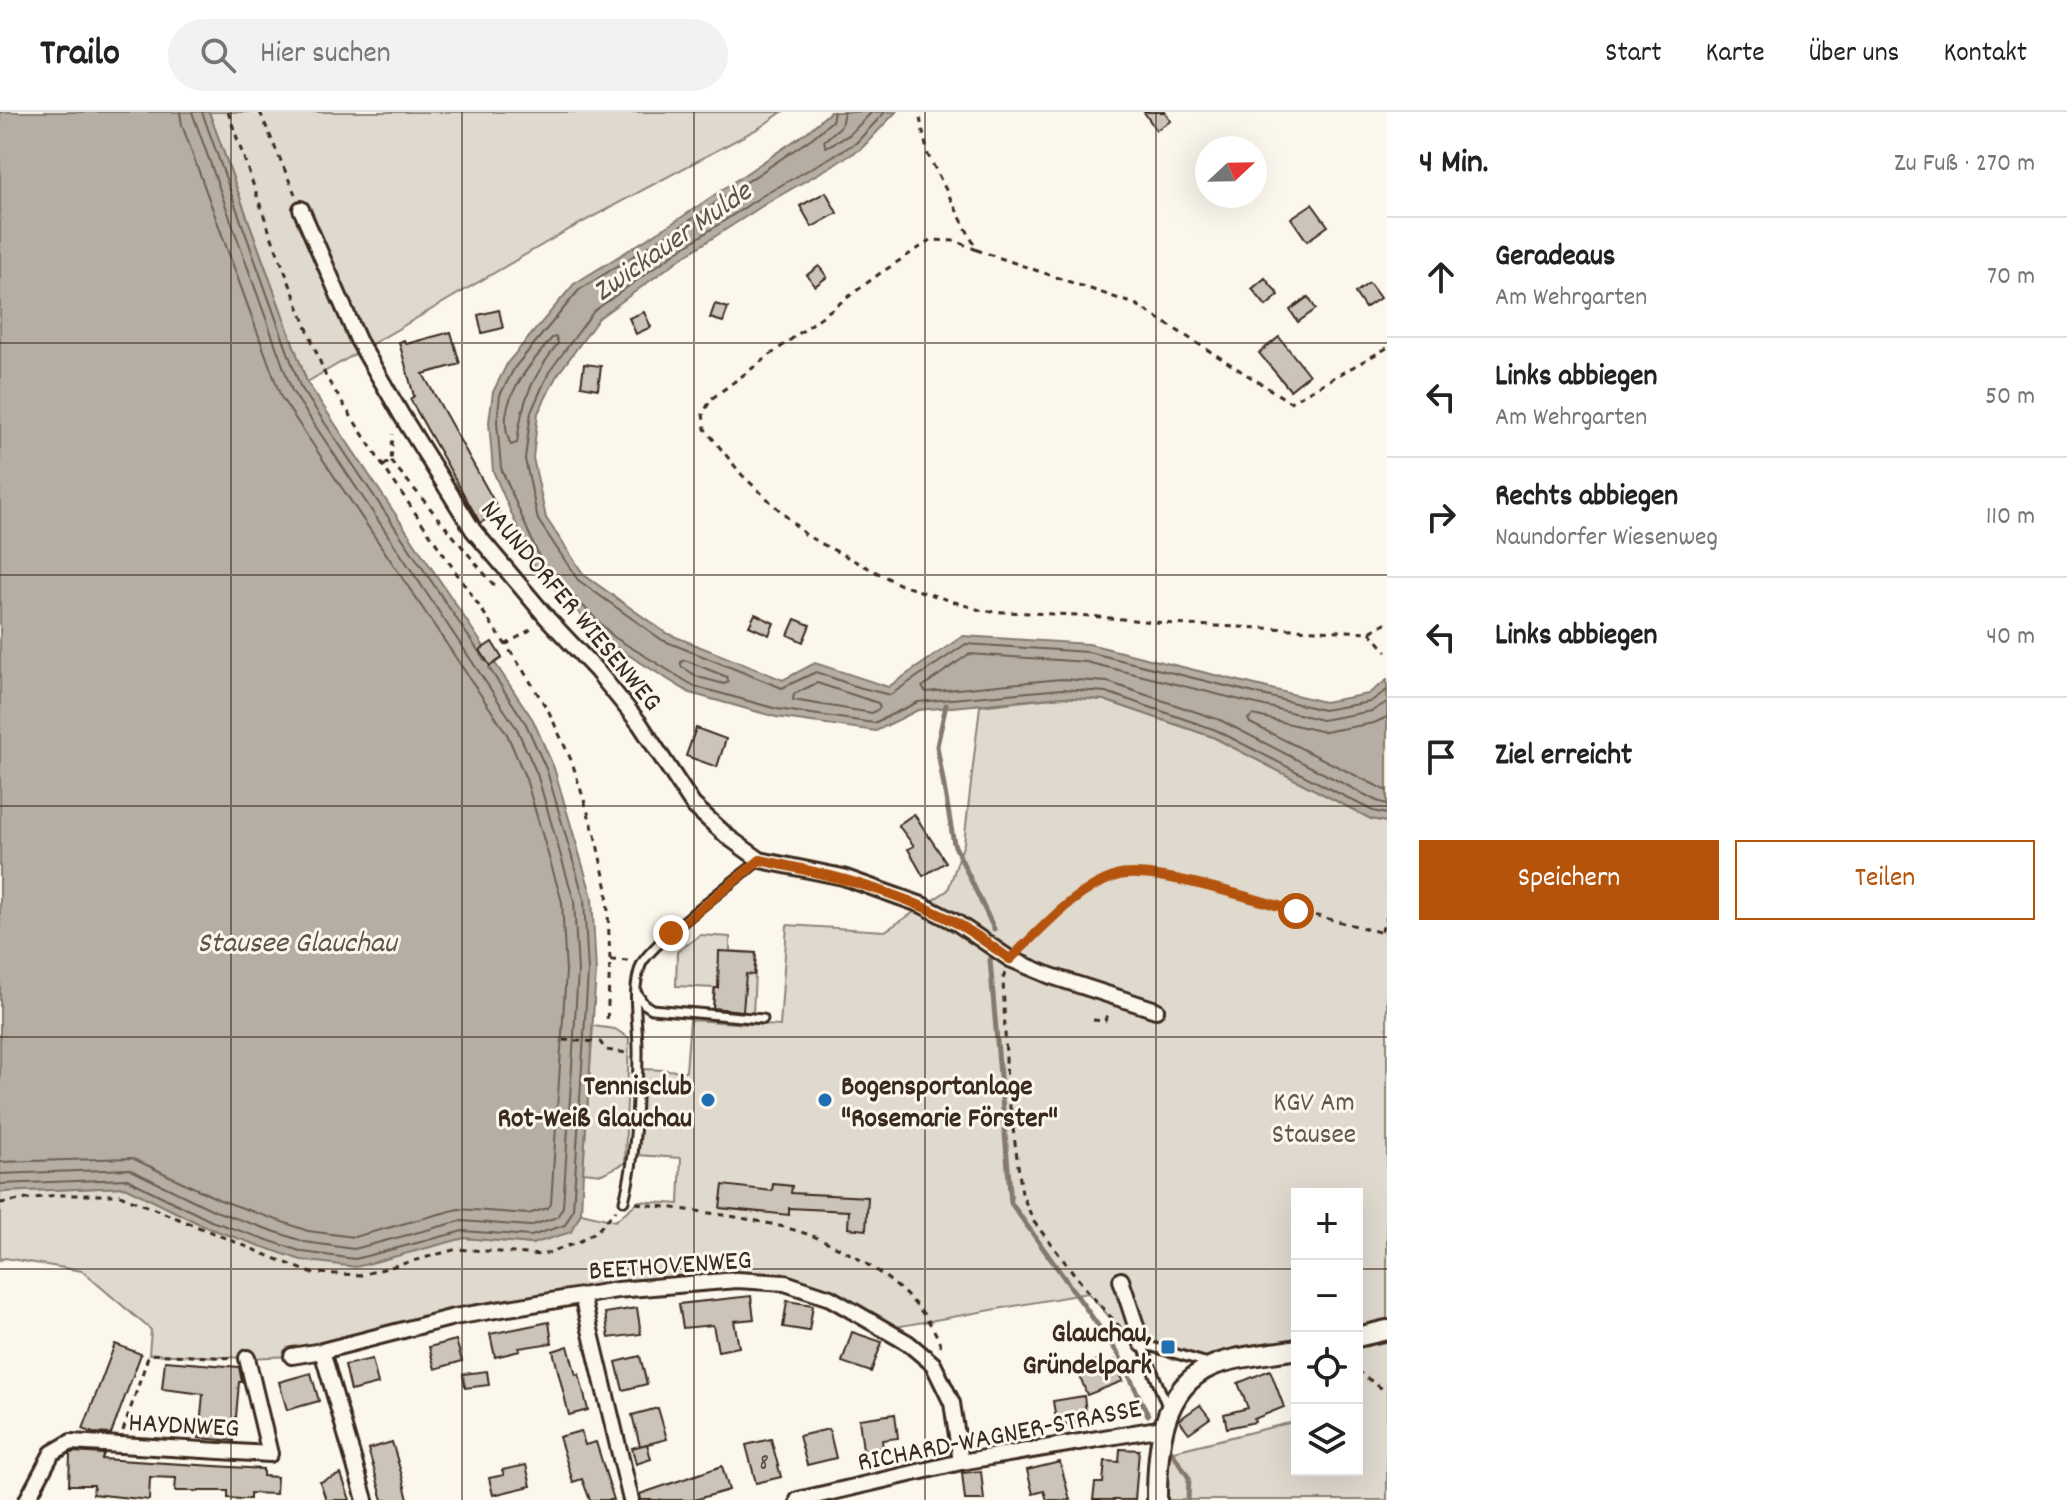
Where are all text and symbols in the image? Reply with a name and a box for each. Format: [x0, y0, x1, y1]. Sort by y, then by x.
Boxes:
search box [168, 19, 728, 91]
text: Trailo [40, 28, 120, 83]
icon: search [196, 33, 240, 77]
text: Hier suchen [260, 34, 391, 77]
text: Start [1605, 35, 1662, 75]
text: Karte [1706, 35, 1765, 75]
text: Über uns [1809, 35, 1899, 75]
text: Kontakt [1943, 35, 2027, 75]
north arrow [1195, 136, 1267, 208]
text: 4 Min. [1419, 140, 1488, 189]
text: Zu Fuß · 270 m [1894, 146, 2035, 183]
water label: Zwickauer Mulde [585, 172, 763, 315]
text: Geradeaus [1495, 237, 1615, 280]
icon: ahead [1419, 255, 1463, 299]
text: 70 m [1987, 259, 2035, 296]
text: Am Wehrgarten [1495, 280, 1647, 317]
text: Links abbiegen [1495, 357, 1657, 400]
icon: left [1419, 375, 1463, 419]
text: 50 m [1985, 379, 2035, 416]
text: Am Wehrgarten [1495, 400, 1647, 437]
text: Rechts abbiegen [1495, 477, 1678, 520]
street label: NAUNDORFER WIESENWEG [469, 493, 670, 722]
icon: right [1419, 495, 1463, 539]
text: 110 m [1986, 499, 2035, 536]
text: Naundorfer Wiesenweg [1495, 520, 1718, 557]
icon: left [1419, 615, 1463, 659]
text: Links abbiegen [1495, 616, 1657, 659]
text: 40 m [1986, 619, 2035, 656]
icon: arrive [1419, 735, 1463, 779]
text: Ziel erreicht [1495, 736, 1632, 779]
button: Speichern [1419, 840, 1719, 920]
button: Teilen [1735, 840, 2035, 920]
route start [1278, 893, 1314, 929]
route end [653, 915, 689, 951]
water label: Stausee Glauchau [197, 924, 399, 967]
place label: Tennisclub Rot-Weiß Glauchau [497, 1069, 692, 1141]
place label: Bogensportanlage "Rosemarie Förster" [841, 1069, 1058, 1141]
park label: KGV Am Stausee [1272, 1085, 1356, 1157]
marker: Tennisclub Rot-Weiß Glauchau [699, 1091, 717, 1109]
marker: Bogensportanlage "Rosemarie Förster" [816, 1091, 834, 1109]
map controls [1291, 1188, 1363, 1476]
button: + [1291, 1188, 1363, 1260]
street label: BEETHOVENWEG [588, 1242, 753, 1294]
button: − [1291, 1260, 1363, 1332]
place label: Glauchau, Gründelpark [1022, 1316, 1152, 1388]
button: locate [1291, 1332, 1363, 1404]
marker: Glauchau, Gründelpark [1159, 1338, 1177, 1356]
street label: RICHARD-WAGNER-STRASSE [854, 1391, 1146, 1485]
button: layers [1291, 1404, 1363, 1476]
street label: HAYDNWEG [127, 1405, 240, 1451]
house number: 8 [759, 1447, 769, 1481]

